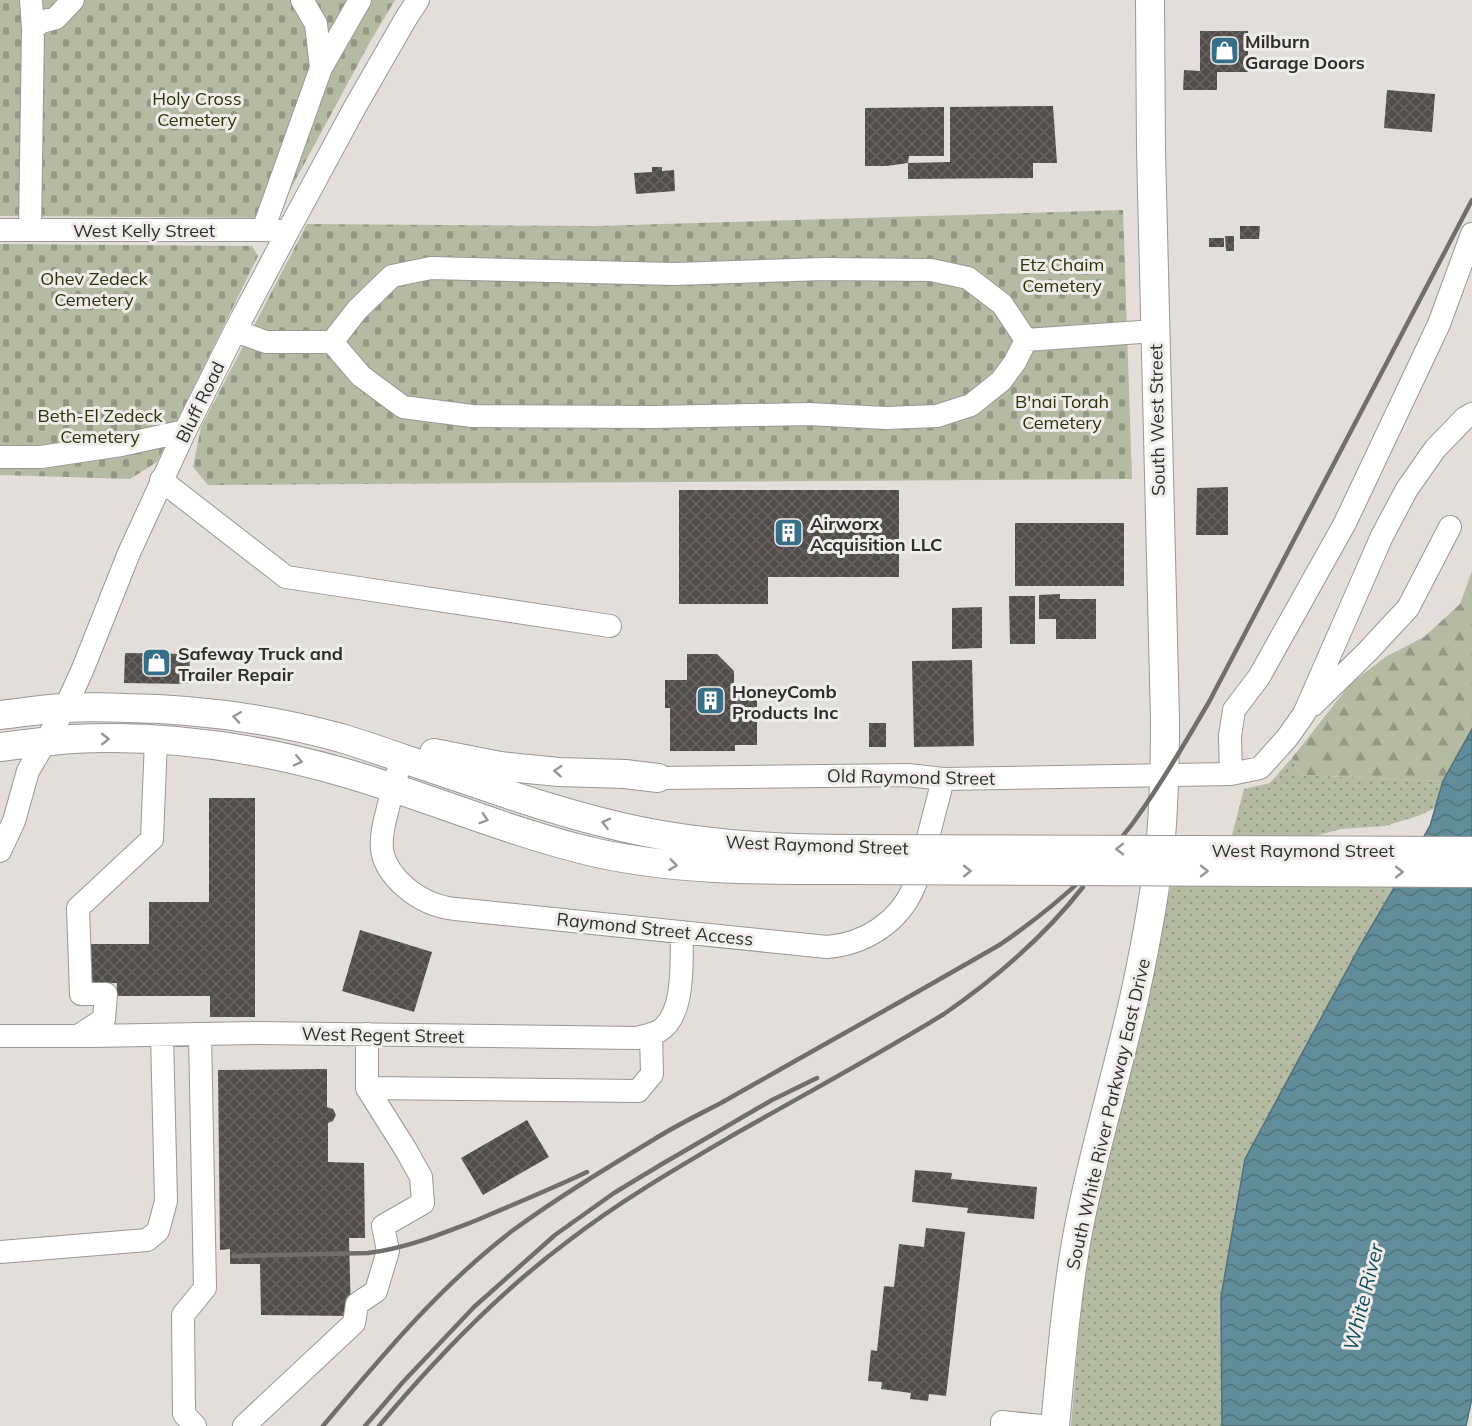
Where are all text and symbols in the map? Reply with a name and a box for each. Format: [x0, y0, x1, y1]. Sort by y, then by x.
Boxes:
place label: Milburn Garage Doors [1245, 30, 1365, 74]
shop icon: Milburn Garage Doors [1208, 35, 1240, 67]
park label: Holy Cross Cemetery [152, 87, 242, 131]
street label: West Kelly Street [73, 219, 215, 242]
park label: Etz Chaim Cemetery [1020, 253, 1104, 297]
park label: Ohev Zedeck Cemetery [40, 267, 148, 311]
street label: South West Street [1144, 344, 1170, 496]
street label: Bluff Road [170, 358, 230, 446]
park label: B'nai Torah Cemetery [1015, 390, 1109, 434]
park label: Beth-El Zedeck Cemetery [37, 404, 163, 448]
place label: Airworx Acquisition LLC [810, 512, 942, 556]
building icon: Airworx Acquisition LLC [773, 517, 805, 549]
place label: Safeway Truck and Trailer Repair [178, 642, 343, 686]
shop icon: Safeway Truck and Trailer Repair [141, 647, 173, 679]
place label: HoneyComb Products Inc [732, 680, 838, 724]
building icon: HoneyComb Products Inc [695, 685, 727, 717]
one-way arrow [233, 711, 242, 723]
one-way arrow [101, 733, 110, 745]
one-way arrow [293, 753, 303, 766]
street label: Old Raymond Street [827, 764, 995, 790]
one-way arrow [553, 765, 562, 778]
one-way arrow [478, 812, 489, 824]
one-way arrow [601, 817, 611, 830]
street label: West Raymond Street [725, 830, 909, 860]
street label: West Raymond Street [1211, 839, 1395, 862]
one-way arrow [1115, 843, 1124, 855]
one-way arrow [669, 858, 678, 870]
one-way arrow [963, 865, 972, 877]
one-way arrow [1200, 865, 1209, 877]
one-way arrow [1395, 866, 1404, 878]
street label: Raymond Street Access [556, 907, 754, 951]
street label: South White River Parkway East Drive [1061, 956, 1155, 1272]
street label: West Regent Street [302, 1022, 464, 1048]
water label: White River [1338, 1240, 1388, 1353]

